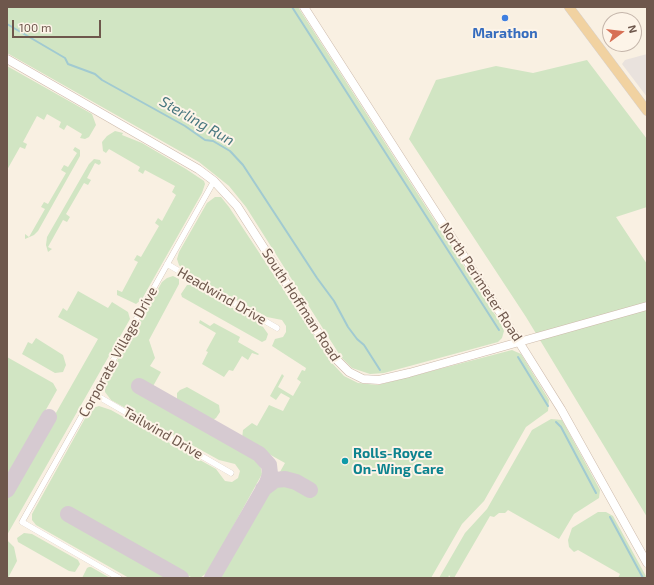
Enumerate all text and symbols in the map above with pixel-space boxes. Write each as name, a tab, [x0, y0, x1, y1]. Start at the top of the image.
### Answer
scale bar	[14, 12, 103, 38]
north arrow	[602, 12, 642, 52]
marker: Marathon	[500, 13, 510, 23]
text: 100 m	[19, 20, 51, 34]
text: N	[626, 23, 640, 35]
place label: Marathon	[472, 25, 538, 41]
water label: Sterling Run	[156, 92, 238, 150]
street label: North Perimeter Road	[436, 219, 526, 345]
street label: South Hoffman Road	[258, 245, 344, 365]
street label: Headwind Drive	[174, 264, 270, 328]
street label: Corporate Village Drive	[75, 284, 161, 420]
street label: Tailwind Drive	[120, 403, 206, 463]
place label: Rolls-Royce On-Wing Care	[353, 445, 444, 478]
marker: Rolls-Royce On-Wing Care	[340, 456, 350, 466]

